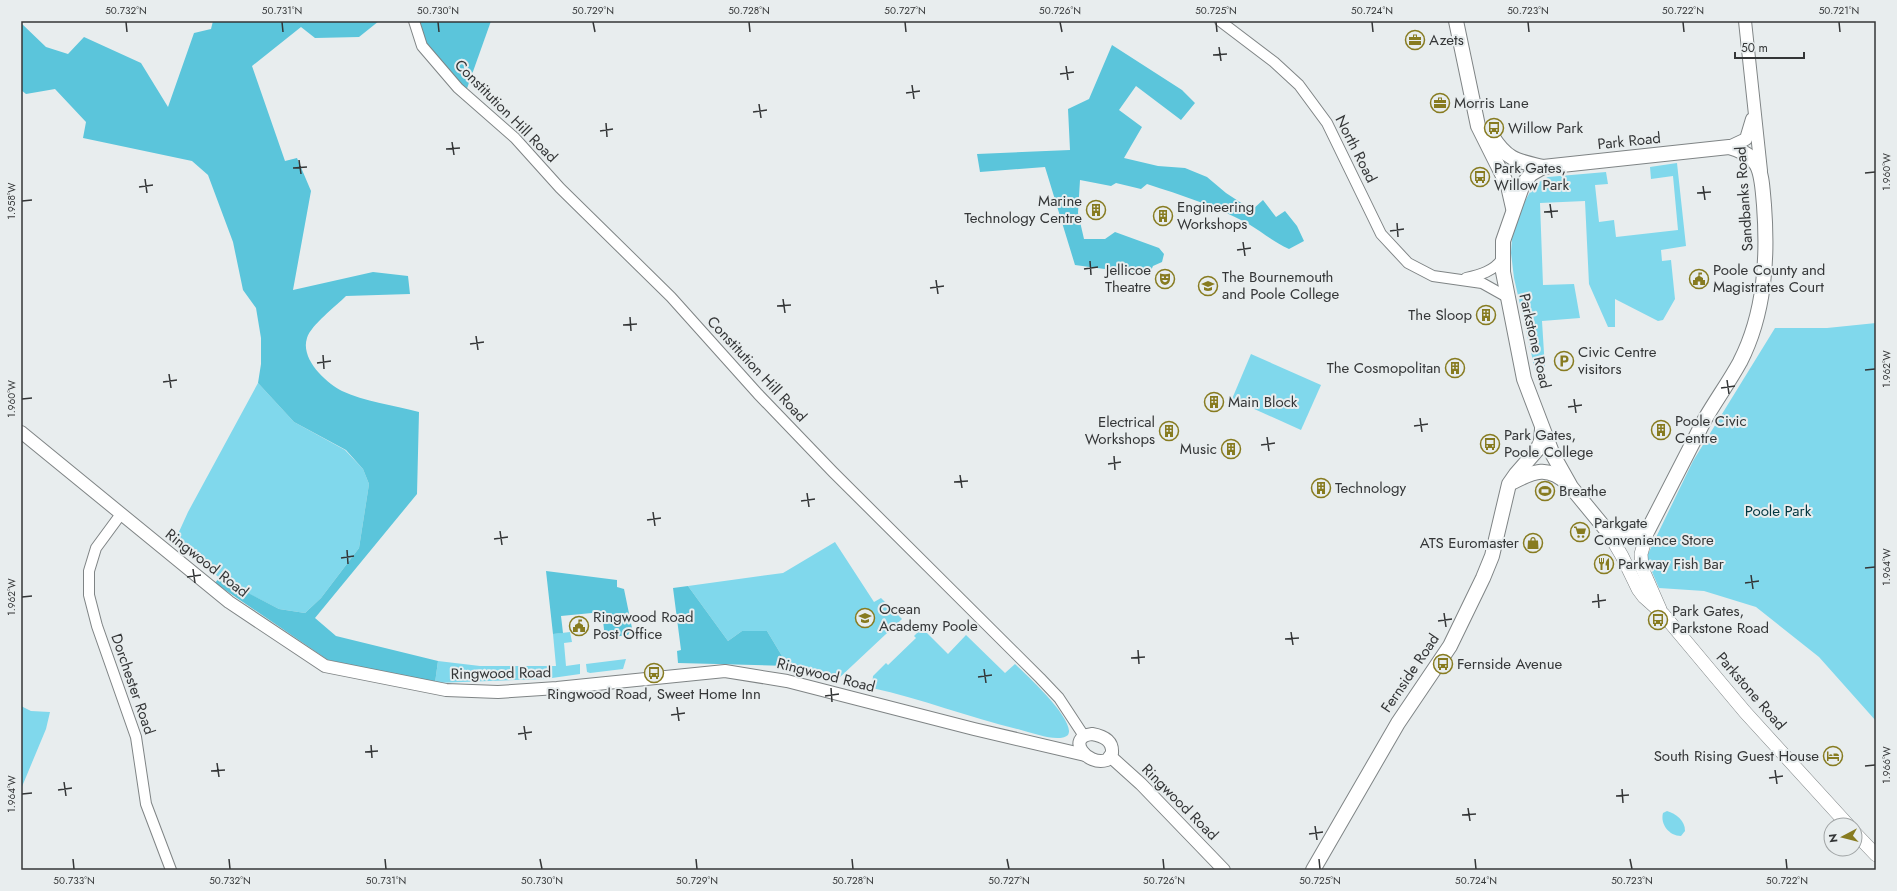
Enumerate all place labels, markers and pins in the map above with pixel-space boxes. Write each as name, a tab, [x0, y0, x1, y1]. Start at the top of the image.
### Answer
office icon: Azets	[1404, 29, 1426, 51]
place label: Azets	[1429, 29, 1464, 51]
office icon: Morris Lane	[1429, 92, 1451, 114]
place label: Morris Lane	[1454, 92, 1529, 114]
bus stop icon: Willow Park	[1483, 117, 1505, 139]
place label: Willow Park	[1508, 117, 1583, 139]
place label: Park Gates, Willow Park	[1494, 157, 1569, 196]
bus stop icon: Park Gates, Willow Park	[1469, 166, 1491, 188]
place label: Marine Technology Centre	[964, 190, 1082, 229]
place label: Engineering Workshops	[1177, 196, 1254, 235]
building icon: Marine Technology Centre	[1085, 199, 1107, 221]
building icon: Engineering Workshops	[1152, 205, 1174, 227]
place label: Jellicoe Theatre	[1104, 259, 1151, 298]
place label: Poole County and Magistrates Court	[1713, 259, 1825, 298]
place label: The Bournemouth and Poole College	[1222, 266, 1340, 305]
theatre icon: Jellicoe Theatre	[1154, 268, 1176, 290]
public building icon: Poole County and Magistrates Court	[1688, 268, 1710, 290]
school or university icon: The Bournemouth and Poole College	[1197, 275, 1219, 297]
place label: The Sloop	[1408, 304, 1472, 326]
building icon: The Sloop	[1475, 304, 1497, 326]
place label: Civic Centre visitors	[1578, 341, 1657, 380]
parking icon: Civic Centre visitors	[1553, 350, 1575, 372]
place label: The Cosmopolitan	[1327, 357, 1441, 379]
building icon: The Cosmopolitan	[1444, 357, 1466, 379]
building icon: Main Block	[1203, 391, 1225, 413]
place label: Main Block	[1228, 391, 1298, 413]
place label: Poole Civic Centre	[1675, 410, 1747, 449]
place label: Electrical Workshops	[1085, 411, 1155, 450]
building icon: Poole Civic Centre	[1650, 419, 1672, 441]
building icon: Electrical Workshops	[1158, 420, 1180, 442]
place label: Park Gates, Poole College	[1504, 424, 1593, 463]
bus stop icon: Park Gates, Poole College	[1479, 433, 1501, 455]
place label: Music	[1180, 438, 1217, 460]
building icon: Music	[1220, 438, 1242, 460]
building icon: Technology	[1310, 477, 1332, 499]
place label: Technology	[1335, 477, 1407, 499]
sports icon: Breathe	[1534, 480, 1556, 502]
place label: Breathe	[1559, 480, 1607, 502]
place label: Parkgate Convenience Store	[1594, 512, 1714, 551]
supermarket icon: Parkgate Convenience Store	[1569, 521, 1591, 543]
place label: ATS Euromaster	[1420, 532, 1520, 554]
shop icon: ATS Euromaster	[1522, 532, 1544, 554]
restaurant icon: Parkway Fish Bar	[1593, 553, 1615, 575]
place label: Parkway Fish Bar	[1618, 553, 1725, 575]
place label: Ocean Academy Poole	[879, 598, 978, 637]
place label: Park Gates, Parkstone Road	[1672, 600, 1769, 639]
place label: Ringwood Road Post Office	[593, 606, 694, 645]
school or university icon: Ocean Academy Poole	[854, 607, 876, 629]
bus stop icon: Park Gates, Parkstone Road	[1647, 609, 1669, 631]
public building icon: Ringwood Road Post Office	[568, 615, 590, 637]
bus stop icon: Fernside Avenue	[1432, 653, 1454, 675]
place label: Fernside Avenue	[1457, 653, 1563, 675]
bus stop icon: Ringwood Road, Sweet Home Inn	[643, 662, 665, 684]
place label: Ringwood Road, Sweet Home Inn	[547, 683, 761, 705]
place label: South Rising Guest House	[1654, 745, 1819, 767]
hotel icon: South Rising Guest House	[1822, 745, 1844, 767]

